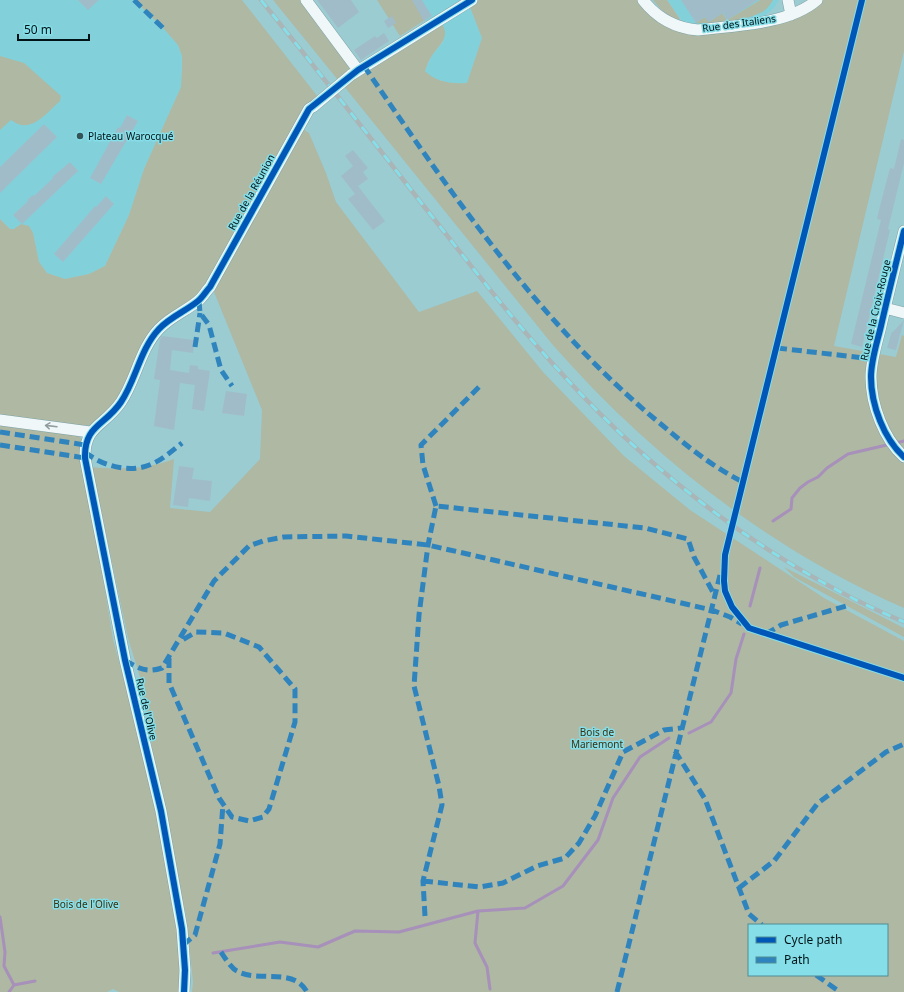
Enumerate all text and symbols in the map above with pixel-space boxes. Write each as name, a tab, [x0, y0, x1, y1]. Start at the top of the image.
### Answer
street label: Rue des Italiens	[701, 11, 777, 35]
scale bar	[18, 16, 89, 42]
text: 50 m	[24, 21, 52, 38]
place label: Plateau Warocqué	[88, 129, 174, 143]
marker: Plateau Warocqué	[75, 131, 85, 141]
street label: Rue de la Réunion	[224, 151, 278, 233]
street label: Rue de la Croix-Rouge	[857, 258, 894, 362]
one-way arrow	[45, 423, 58, 430]
street label: Rue de l'Olive	[133, 676, 161, 742]
park label: Bois de Mariemont	[571, 725, 623, 751]
park label: Bois de l'Olive	[53, 897, 119, 911]
legend	[748, 924, 888, 976]
text: Cycle path	[784, 931, 842, 948]
text: Path	[784, 951, 810, 968]

